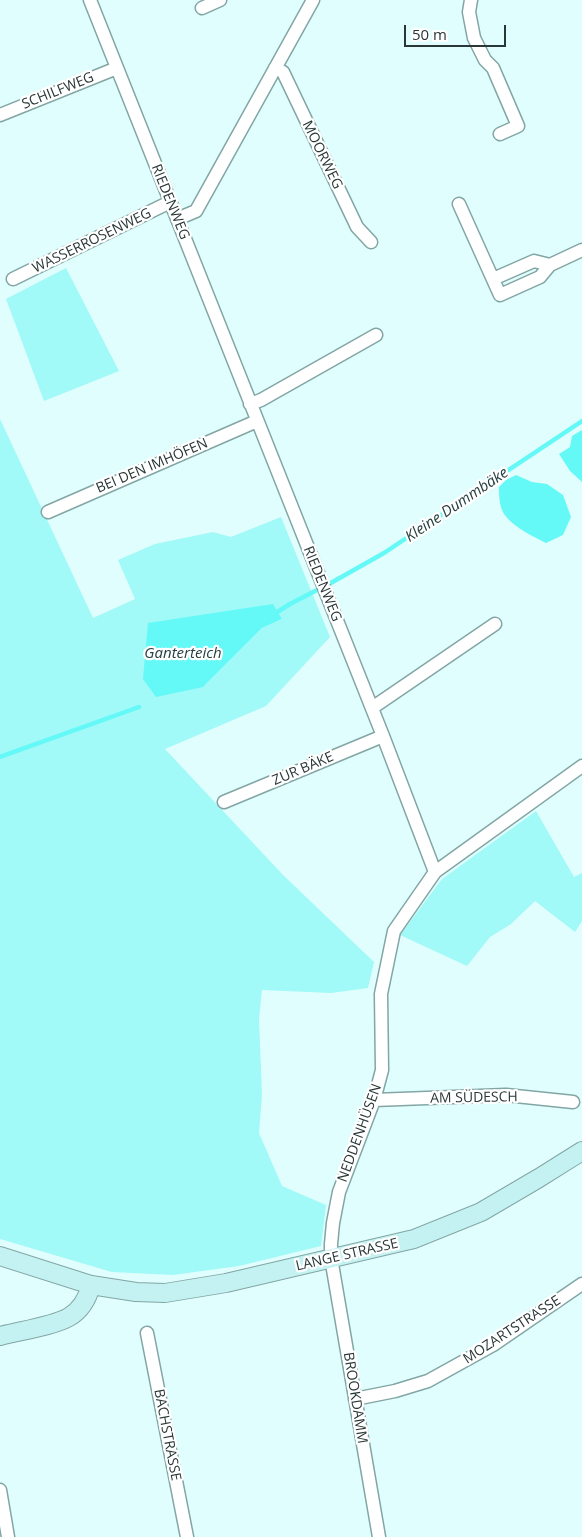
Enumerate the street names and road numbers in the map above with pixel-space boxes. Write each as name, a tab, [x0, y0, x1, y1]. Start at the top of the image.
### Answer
street label: SCHILFWEG	[20, 69, 96, 113]
street label: MOORWEG	[298, 118, 346, 192]
street label: RIEDENWEG	[147, 162, 193, 242]
street label: WASSERROSENWEG	[30, 205, 154, 277]
street label: BEI DEN IMHÖFEN	[94, 435, 210, 497]
street label: RIEDENWEG	[299, 544, 345, 624]
street label: ZUR BÄKE	[270, 749, 336, 789]
street label: NEDDENHÜSEN	[334, 1082, 386, 1184]
street label: AM SÜDESCH	[430, 1089, 518, 1107]
street label: LANGE STRASSE	[294, 1235, 400, 1275]
street label: MOZARTSTRASSE	[460, 1292, 564, 1368]
street label: BROOKDAMM	[339, 1351, 371, 1445]
street label: BACHSTRASSE	[150, 1388, 184, 1482]

